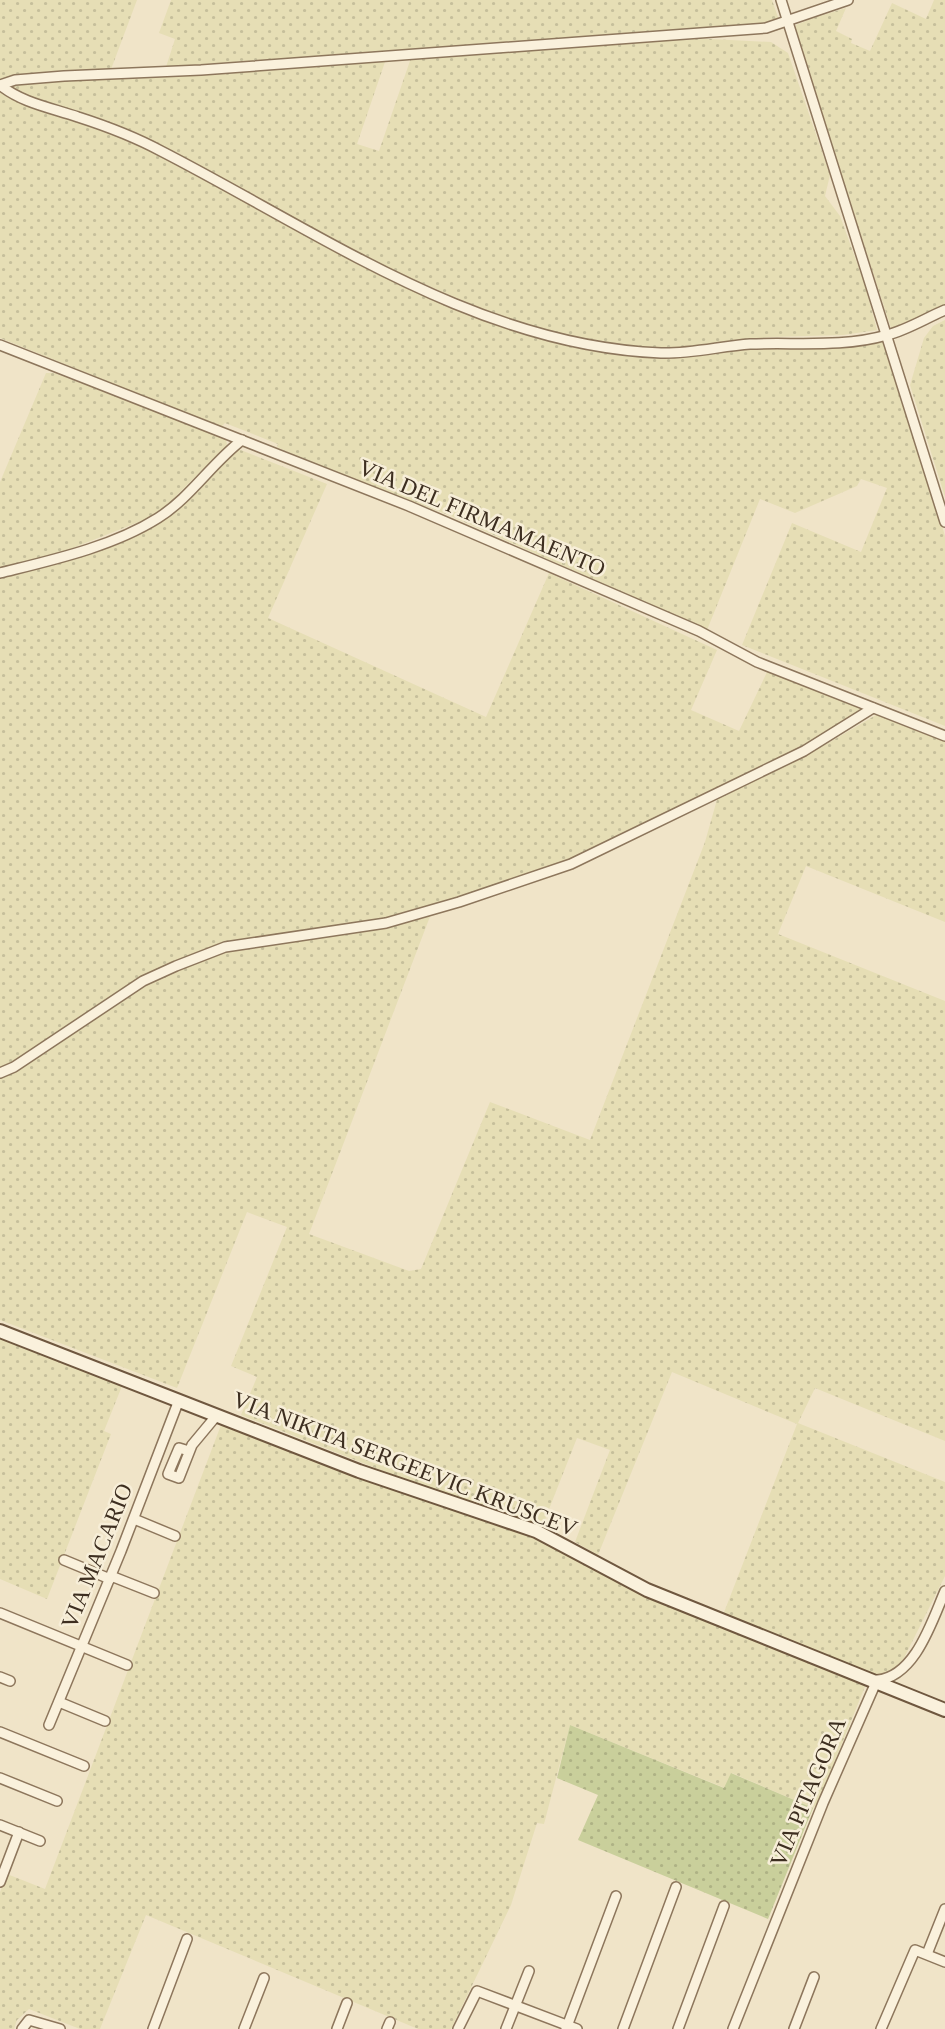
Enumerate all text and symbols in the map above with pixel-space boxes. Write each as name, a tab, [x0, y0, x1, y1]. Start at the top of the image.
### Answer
street label: VIA DEL FIRMAMAENTO	[355, 455, 609, 581]
street label: VIA NIKITA SERGEEVIC KRUSCEV	[229, 1387, 581, 1542]
street label: VIA MACARIO	[57, 1480, 137, 1632]
street label: VIA PITAGORA	[765, 1713, 851, 1870]

